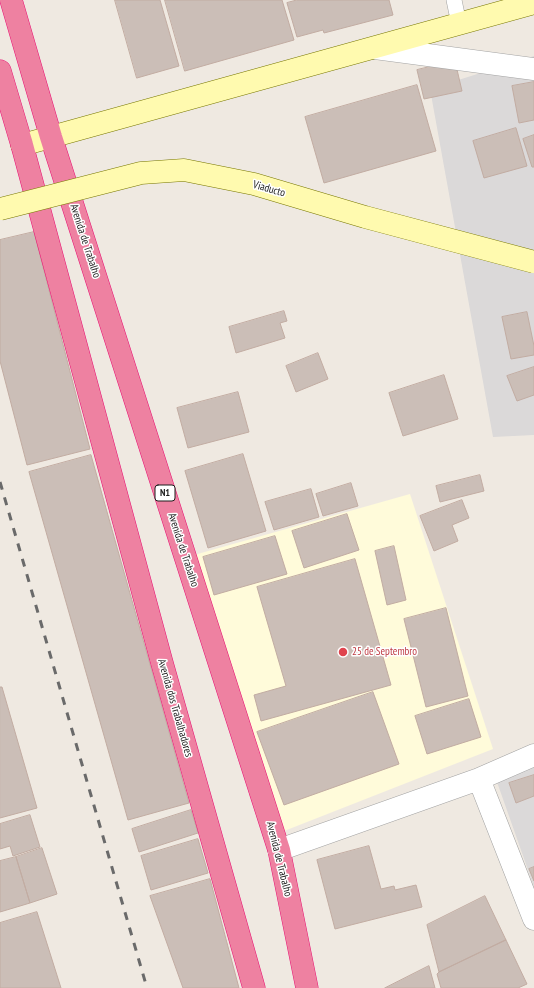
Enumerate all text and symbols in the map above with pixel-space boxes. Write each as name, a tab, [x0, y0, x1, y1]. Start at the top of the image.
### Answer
street label: Viaducto	[251, 178, 287, 200]
street label: Avenida de Trabalho	[67, 202, 103, 280]
road number: N1	[155, 485, 175, 501]
street label: Avenida de Trabalho	[165, 511, 201, 589]
place label: 25 de Septembro	[352, 645, 417, 659]
marker: 25 de Septembro	[337, 646, 349, 658]
street label: Avenida dos Trabalhadores	[155, 658, 195, 758]
street label: Avenida de Trabalho	[263, 820, 295, 898]

